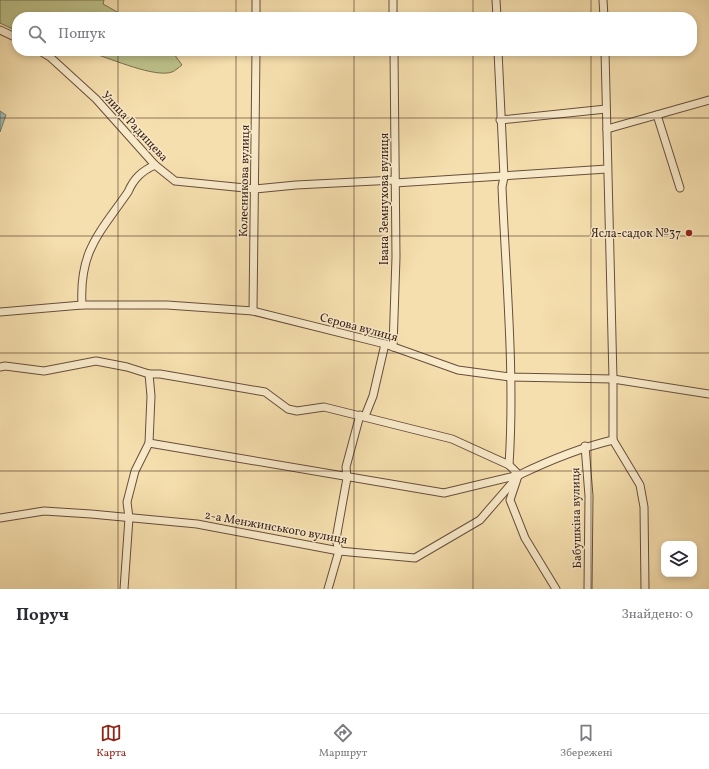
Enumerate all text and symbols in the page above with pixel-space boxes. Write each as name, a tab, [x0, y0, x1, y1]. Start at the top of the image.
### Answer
search box	[12, 12, 697, 56]
icon: search	[26, 23, 48, 45]
text: Пошук	[58, 24, 106, 45]
street label: Улица Радищева	[97, 88, 171, 165]
street label: Колесникова вулиця	[236, 125, 254, 237]
street label: Івана Земнухова вулиця	[377, 133, 393, 265]
place label: Ясла-садок №37	[591, 226, 681, 242]
marker: Ясла-садок №37	[684, 228, 694, 238]
street label: Сєрова вулиця	[318, 310, 400, 346]
street label: Бабушкіна вулиця	[568, 467, 586, 569]
street label: 2-а Менжинського вулиця	[203, 508, 349, 548]
map controls	[661, 541, 697, 577]
button: layers	[661, 541, 697, 577]
text: Поруч	[16, 604, 69, 627]
text: Знайдено: 0	[621, 606, 693, 624]
tab: Карта	[96, 722, 126, 761]
tab: Маршрут	[319, 722, 367, 761]
tab: Збережені	[560, 722, 613, 761]

